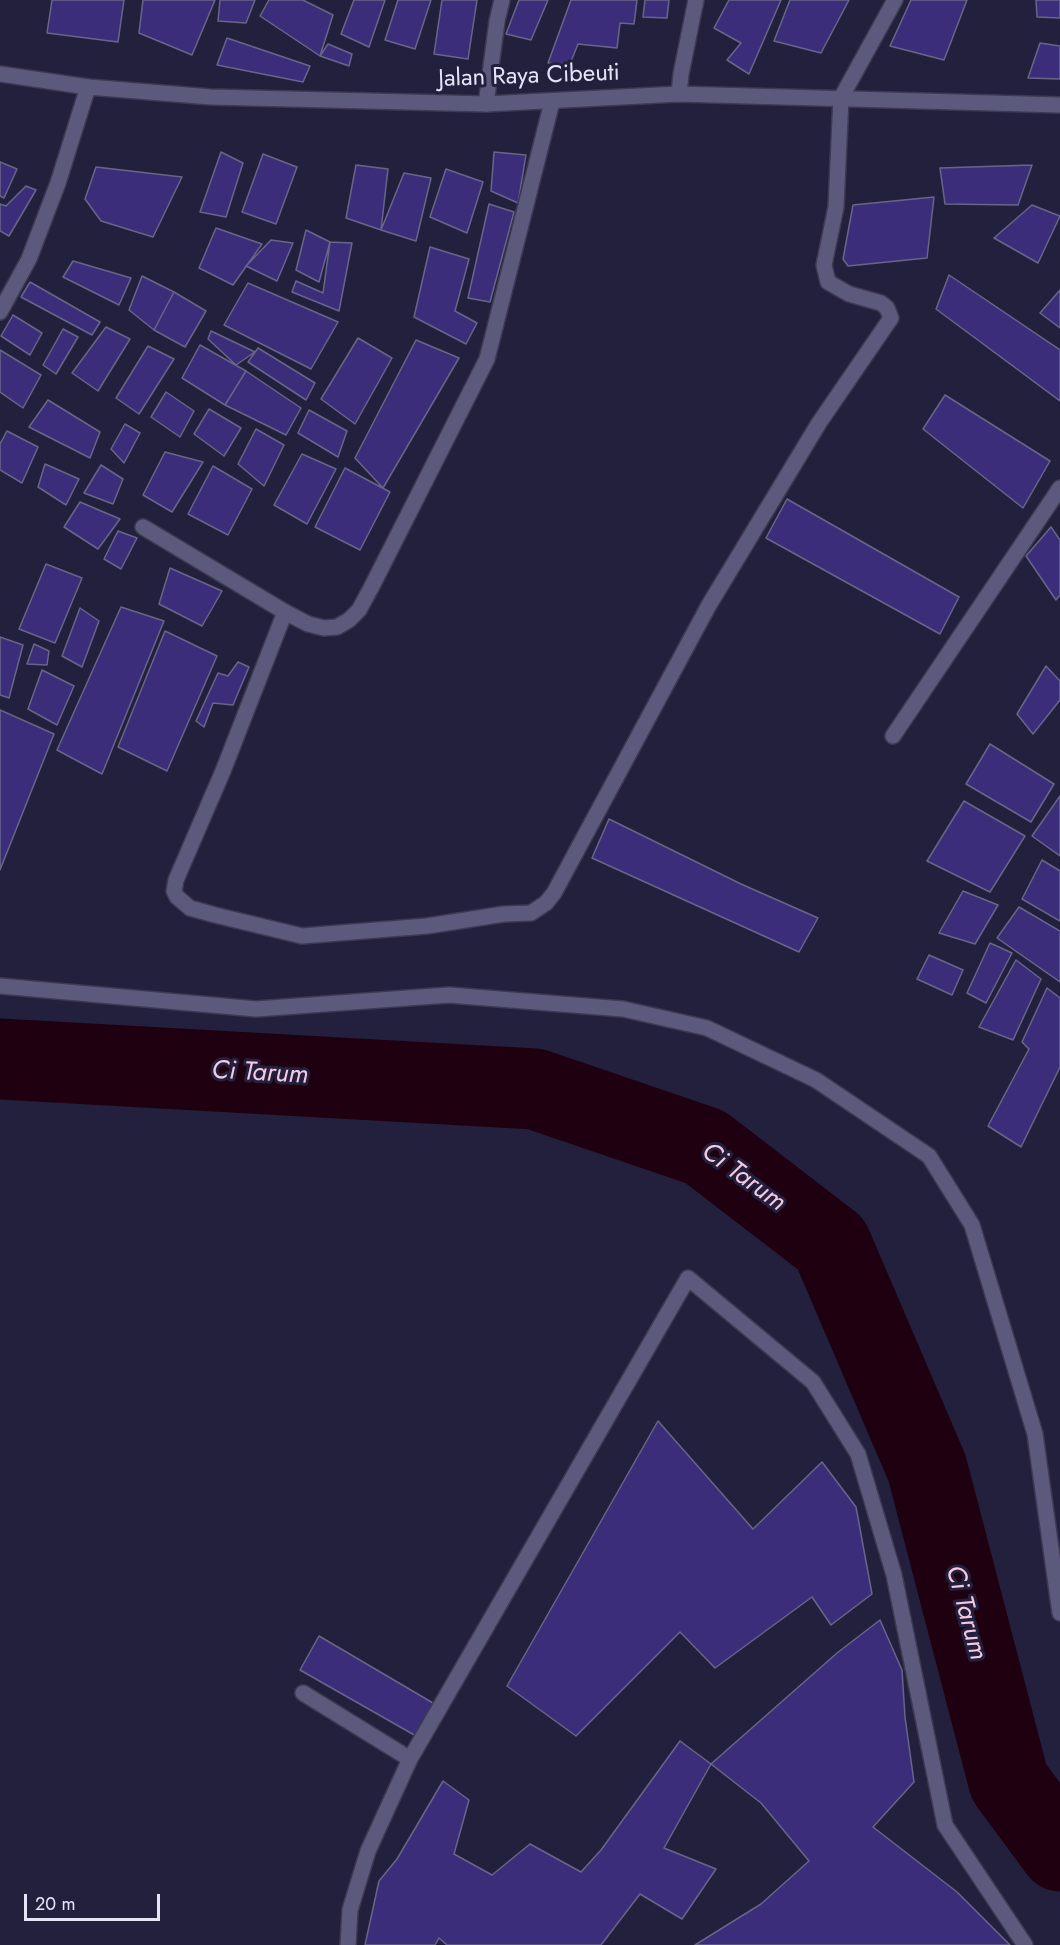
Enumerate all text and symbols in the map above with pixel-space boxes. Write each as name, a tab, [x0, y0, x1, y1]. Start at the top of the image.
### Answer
street label: Jalan Raya Cibeuti	[438, 59, 620, 95]
water label: Ci Tarum	[211, 1056, 309, 1092]
water label: Ci Tarum	[695, 1137, 791, 1219]
water label: Ci Tarum	[937, 1562, 993, 1664]
scale bar	[27, 1882, 164, 1920]
text: 20 m	[35, 1891, 75, 1917]

